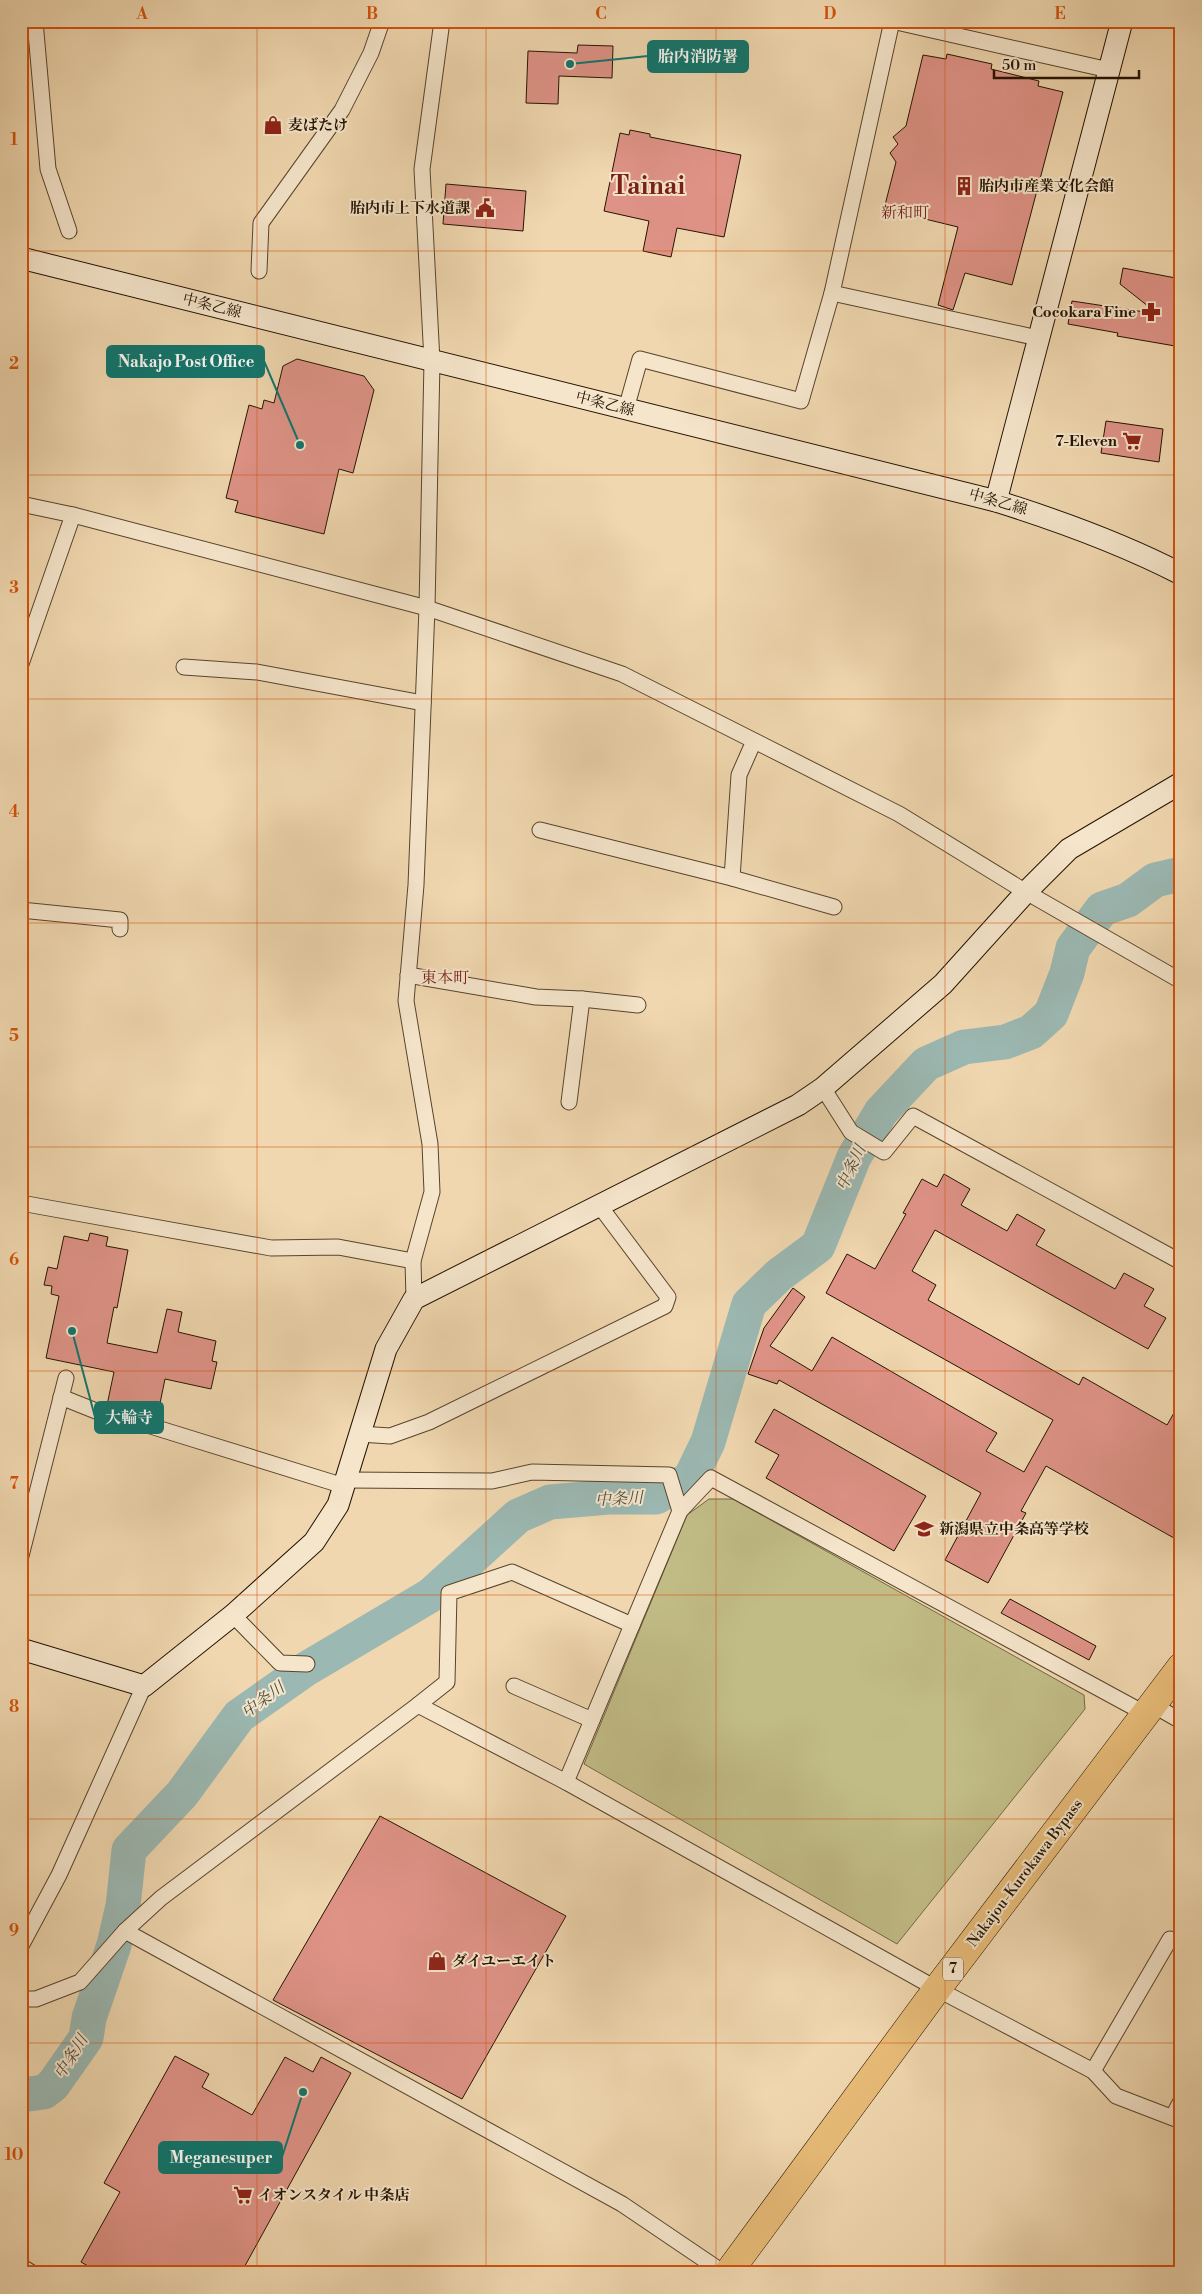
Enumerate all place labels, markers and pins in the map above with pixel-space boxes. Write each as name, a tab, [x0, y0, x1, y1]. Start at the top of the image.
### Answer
callout: 胎内消防署	[648, 41, 748, 72]
shop icon: 麦ばたけ	[262, 114, 284, 136]
place label: 麦ばたけ	[288, 116, 348, 135]
building icon: 胎内市産業文化会館	[953, 175, 975, 197]
place label: 胎内市産業文化会館	[979, 177, 1114, 196]
public building icon: 胎内市上下水道課	[474, 197, 496, 219]
place label: 胎内市上下水道課	[350, 199, 470, 218]
pharmacy icon: Cocokara Fine	[1140, 301, 1162, 323]
place label: Cocokara Fine	[1032, 303, 1136, 322]
callout: Nakajo Post Office	[107, 346, 264, 377]
supermarket icon: 7-Eleven	[1121, 430, 1143, 452]
place label: 7-Eleven	[1055, 432, 1118, 451]
callout: 大輪寺	[95, 1402, 163, 1433]
school or university icon: 新潟県立中条高等学校	[913, 1518, 935, 1540]
place label: 新潟県立中条高等学校	[939, 1520, 1089, 1539]
shop icon: ダイユーエイト	[426, 1950, 448, 1972]
place label: ダイユーエイト	[452, 1952, 556, 1971]
callout: Meganesuper	[159, 2142, 282, 2173]
supermarket icon: イオンスタイル 中条店	[232, 2184, 254, 2206]
place label: イオンスタイル 中条店	[258, 2186, 409, 2205]

